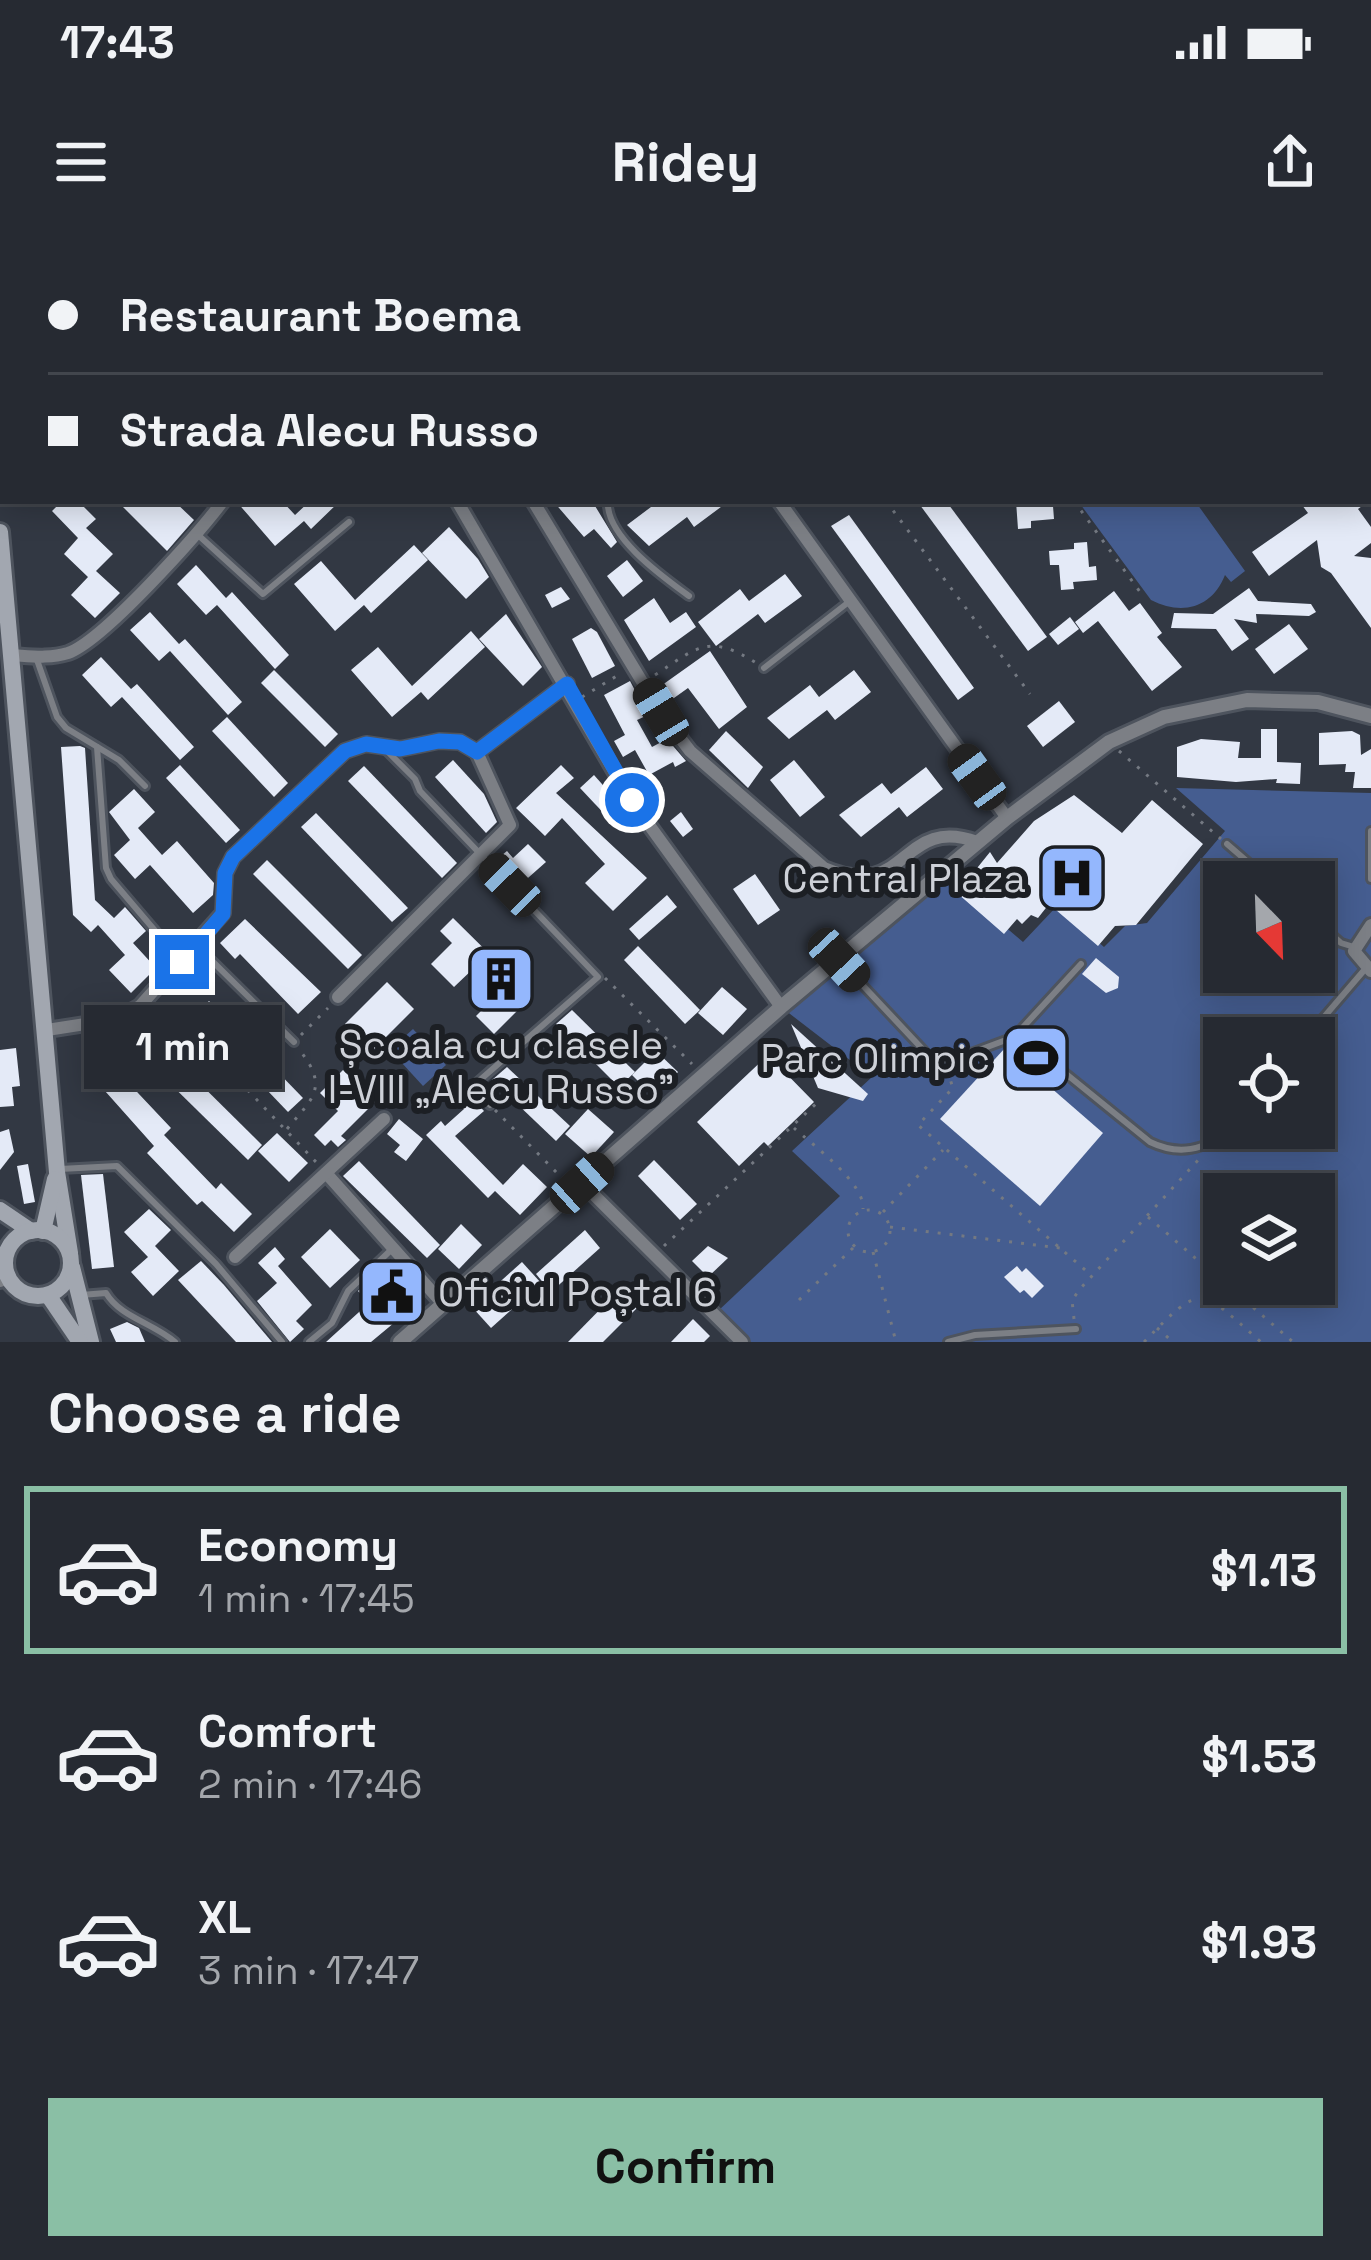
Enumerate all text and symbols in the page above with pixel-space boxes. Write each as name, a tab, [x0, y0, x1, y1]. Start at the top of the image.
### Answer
text: 17:43	[60, 14, 175, 71]
text: Ridey	[612, 128, 759, 197]
icon: menu	[48, 129, 114, 195]
icon: share	[1257, 129, 1323, 195]
text: Restaurant Boema	[120, 287, 521, 344]
text: Strada Alecu Russo	[120, 402, 539, 459]
car	[627, 672, 695, 752]
car	[941, 737, 1013, 817]
route start	[605, 773, 659, 827]
hospital icon: Central Plaza	[1037, 843, 1107, 913]
car	[472, 847, 548, 923]
place label: Central Plaza	[782, 854, 1026, 903]
north arrow	[1203, 861, 1335, 993]
map controls	[1203, 861, 1335, 1305]
car	[801, 921, 877, 999]
route end	[155, 935, 209, 989]
building icon: Școala cu clasele I-VIII „Alecu Russo”	[466, 944, 536, 1014]
callout: 1 min	[83, 1004, 281, 1088]
button: locate	[1203, 1017, 1335, 1149]
place label: Școala cu clasele I-VIII „Alecu Russo”	[328, 1020, 674, 1114]
text: 1 min	[135, 1022, 231, 1071]
sports icon: Parc Olimpic	[1001, 1023, 1071, 1093]
place label: Parc Olimpic	[761, 1034, 990, 1083]
car	[543, 1146, 621, 1220]
button: layers	[1203, 1173, 1335, 1305]
public building icon: Oficiul Poștal 6	[357, 1257, 427, 1327]
place label: Oficiul Poștal 6	[438, 1268, 717, 1317]
text: Choose a ride	[48, 1379, 402, 1448]
icon: car	[54, 1516, 162, 1624]
text: Economy	[198, 1517, 398, 1574]
text: $1.13	[1211, 1542, 1317, 1599]
text: 1 min · 17:45	[198, 1574, 415, 1623]
icon: car	[54, 1702, 162, 1810]
text: Comfort	[198, 1703, 377, 1760]
text: $1.53	[1202, 1728, 1317, 1785]
text: 2 min · 17:46	[198, 1760, 422, 1809]
icon: car	[54, 1888, 162, 1996]
text: XL	[198, 1889, 251, 1946]
text: $1.93	[1201, 1914, 1317, 1971]
text: 3 min · 17:47	[198, 1946, 419, 1995]
button: Confirm	[48, 2098, 1323, 2236]

